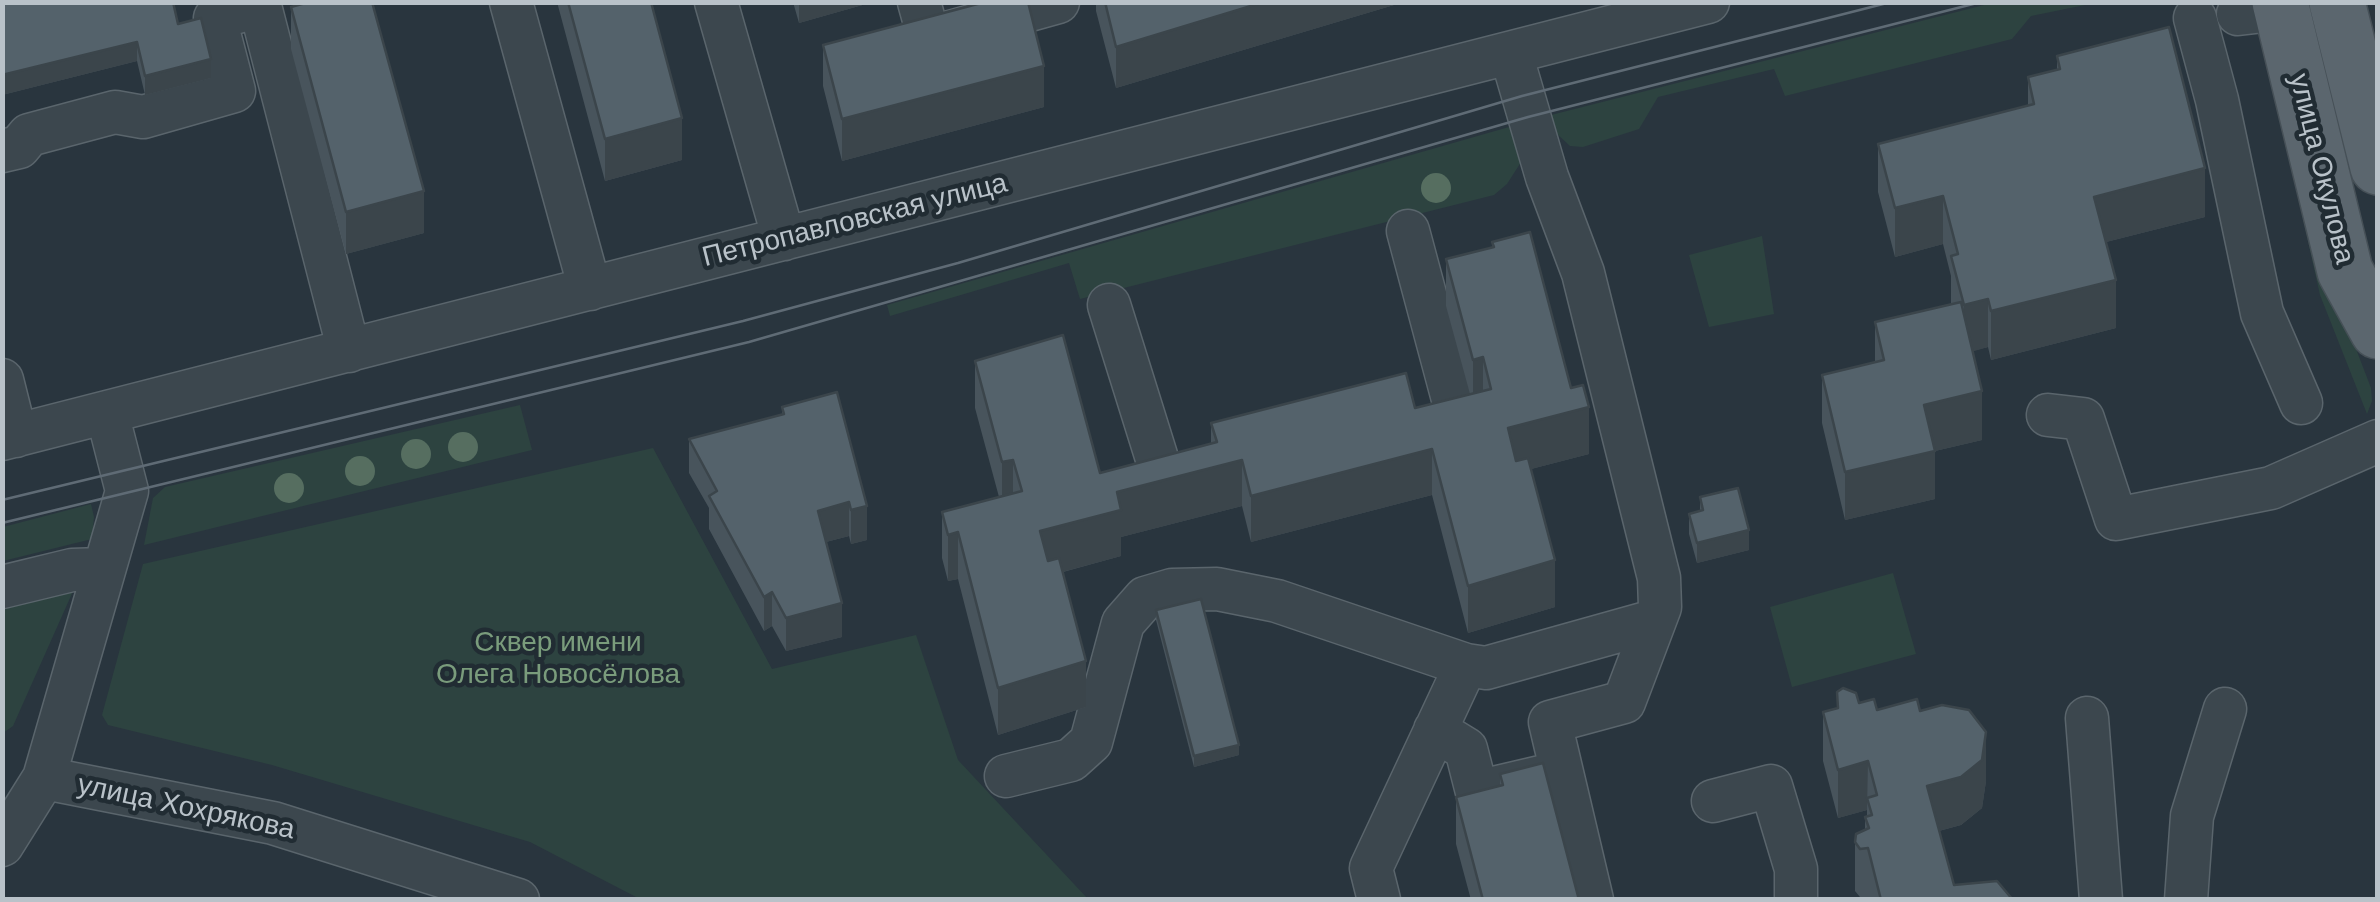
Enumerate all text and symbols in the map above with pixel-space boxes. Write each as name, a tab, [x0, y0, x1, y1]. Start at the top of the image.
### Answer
street label: улица Окулова	[2281, 70, 2361, 268]
street label: Петропавловская улица	[699, 167, 1011, 275]
park label: Сквер имени Олега Новосёлова	[436, 626, 680, 692]
street label: улица Хохрякова	[74, 769, 298, 847]

